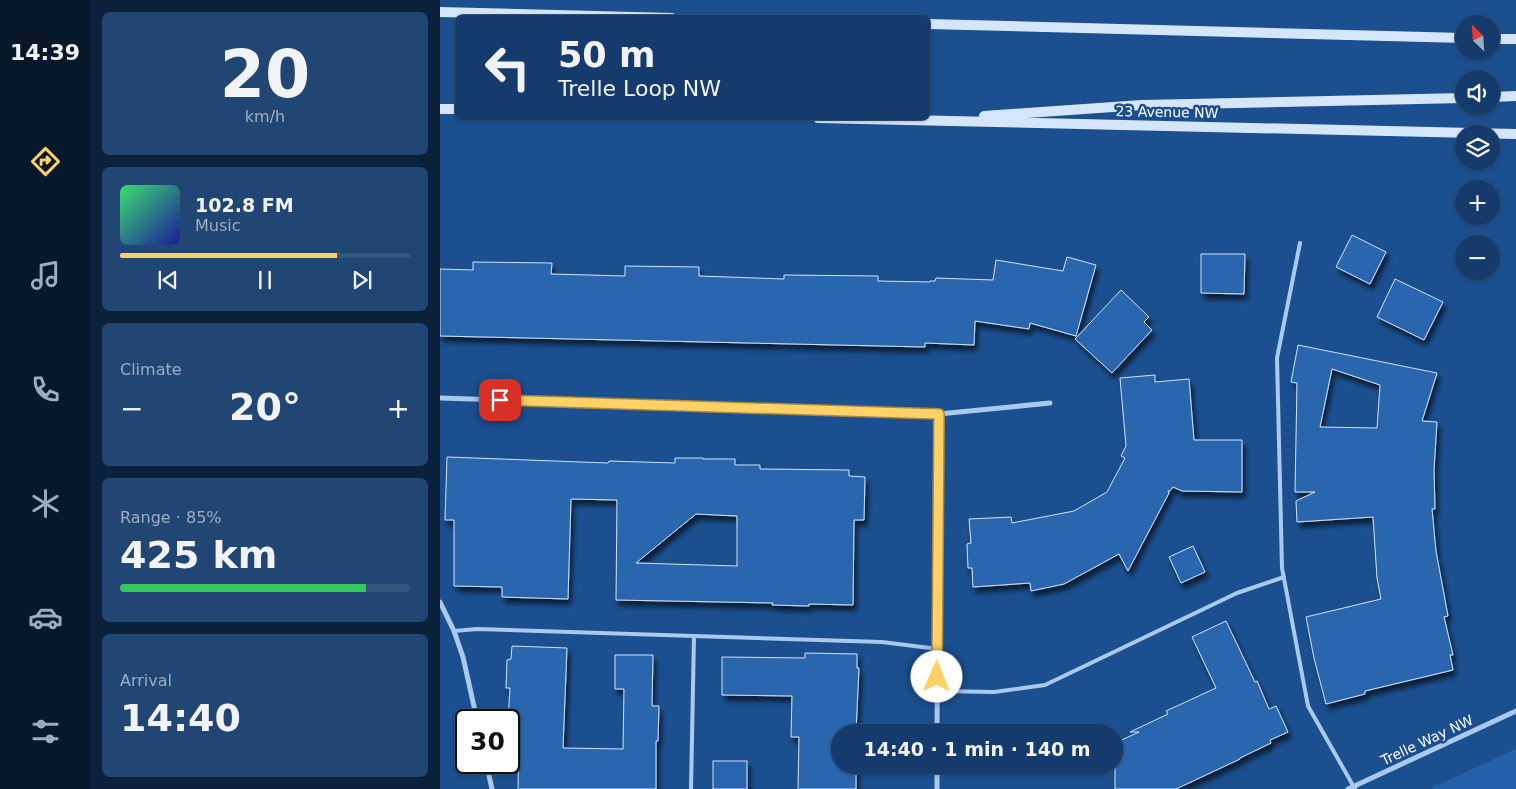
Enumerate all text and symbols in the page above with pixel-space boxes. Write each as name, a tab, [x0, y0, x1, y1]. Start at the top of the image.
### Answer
north arrow	[1455, 15, 1500, 60]
map controls	[1455, 15, 1500, 280]
icon: left	[475, 35, 540, 100]
text: 50 m	[558, 35, 655, 75]
text: 20	[220, 37, 310, 112]
text: 14:39	[10, 40, 80, 65]
button: sound	[1455, 70, 1500, 115]
text: Trelle Loop NW	[558, 76, 721, 101]
street label: 23 Avenue NW	[1115, 103, 1219, 121]
text: km/h	[245, 107, 285, 126]
button: layers	[1455, 125, 1500, 170]
icon: directions	[28, 144, 63, 179]
button: +	[1455, 180, 1500, 225]
text: 102.8 FM	[195, 194, 294, 216]
text: Music	[195, 216, 241, 235]
button: −	[1455, 235, 1500, 280]
icon: music	[28, 258, 63, 293]
icon: previous	[154, 266, 182, 294]
icon: pause	[251, 266, 279, 294]
icon: next	[348, 266, 376, 294]
text: Climate	[120, 360, 182, 379]
icon: phone	[28, 372, 63, 407]
pin	[479, 379, 521, 421]
text: 20°	[229, 385, 301, 429]
icon: arrive	[486, 386, 514, 414]
text: −	[120, 392, 143, 425]
text: +	[387, 392, 410, 425]
icon: climate	[28, 486, 63, 521]
text: Range · 85%	[120, 508, 222, 527]
text: 425 km	[120, 533, 277, 577]
icon: car	[28, 600, 63, 635]
position arrow	[910, 650, 962, 702]
text: Arrival	[120, 671, 172, 690]
text: 14:40	[120, 696, 241, 740]
speed limit sign: 30	[455, 709, 520, 774]
street label: Trelle Way NW	[1377, 712, 1476, 769]
icon: filters	[28, 714, 63, 749]
text: 14:40 · 1 min · 140 m	[863, 738, 1091, 760]

